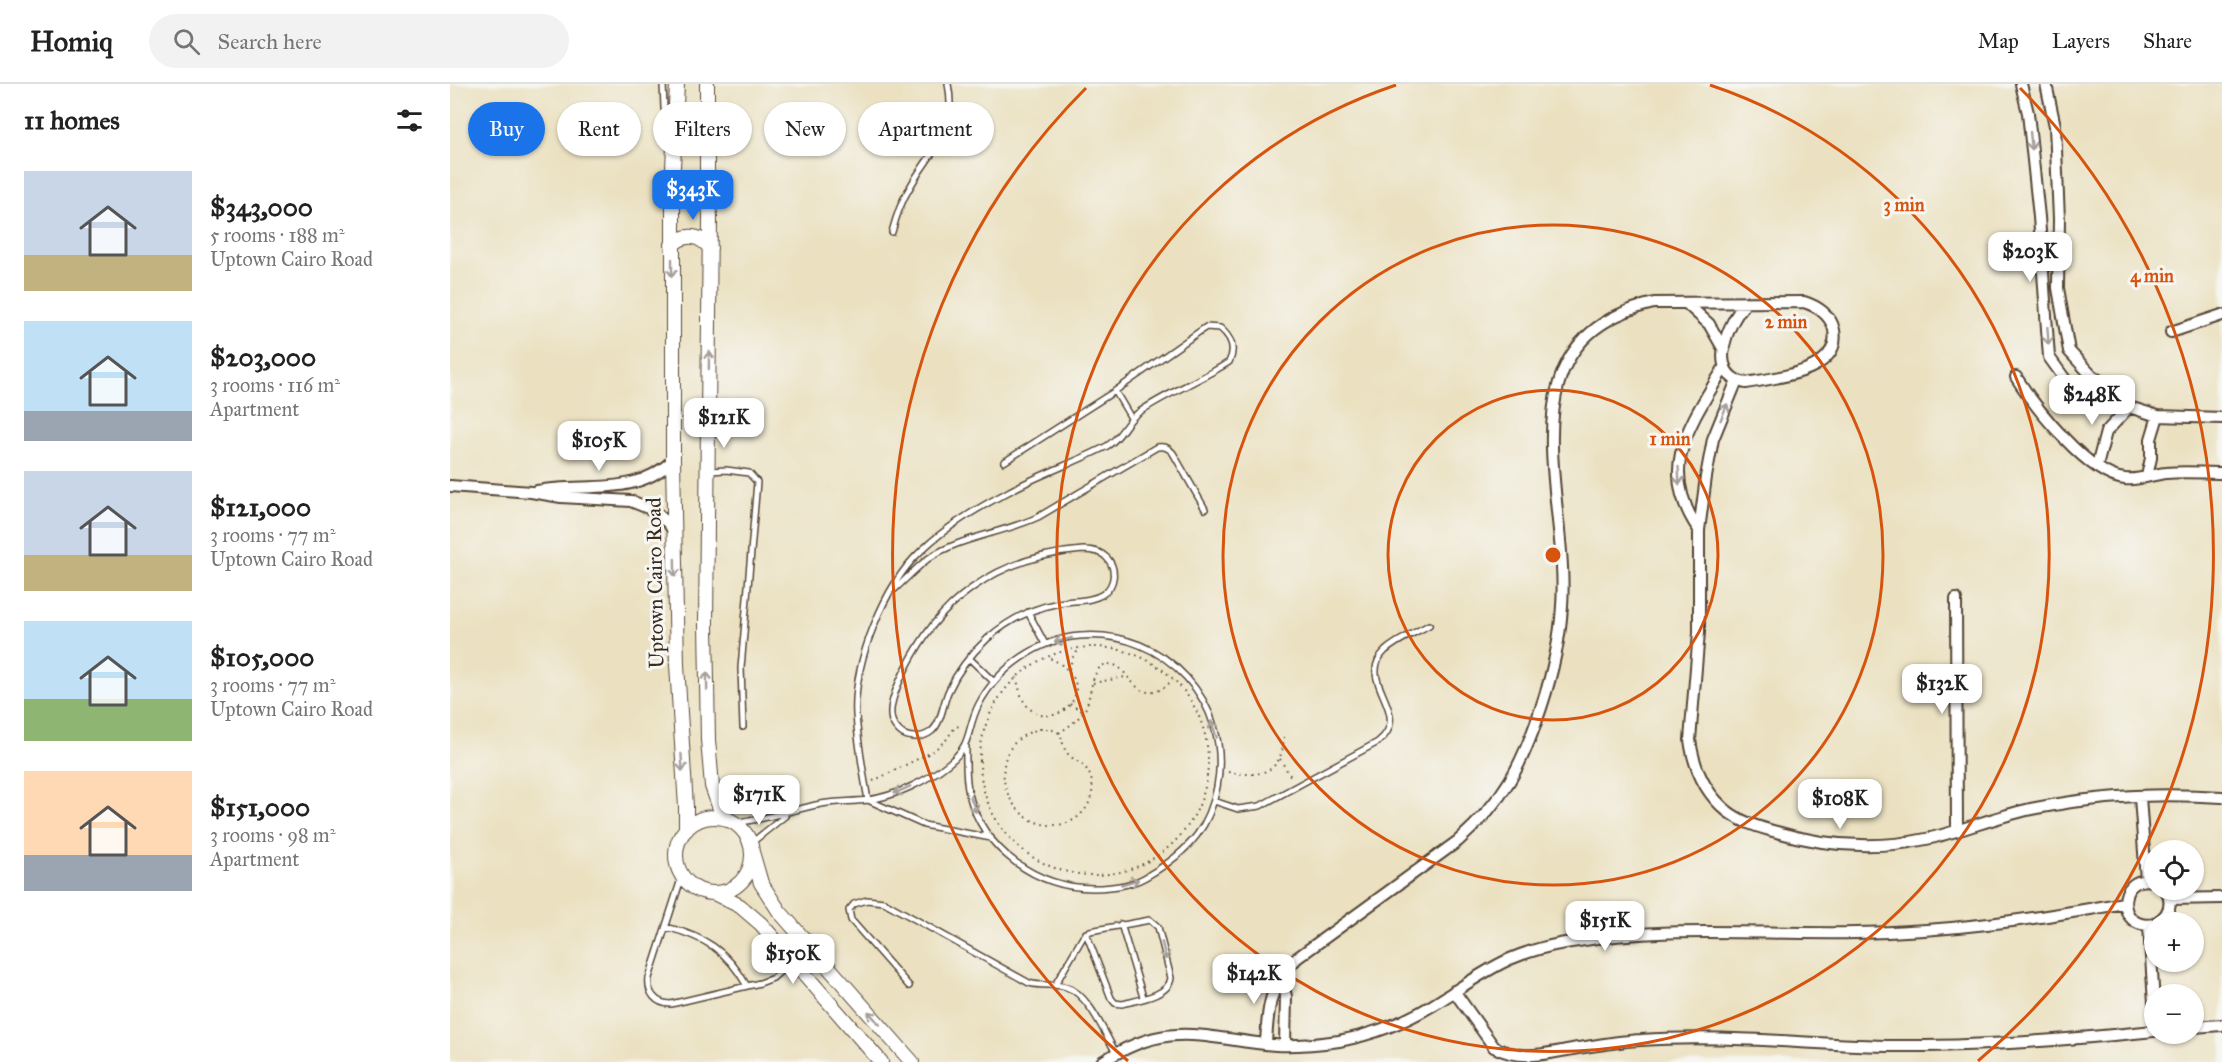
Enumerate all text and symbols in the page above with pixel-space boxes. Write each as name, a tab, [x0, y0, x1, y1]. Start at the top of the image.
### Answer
search box	[149, 14, 569, 68]
text: Homiq	[30, 24, 113, 59]
icon: search	[170, 25, 203, 58]
text: Search here	[218, 28, 322, 55]
text: Map	[1978, 28, 2019, 54]
text: Layers	[2052, 28, 2110, 54]
text: Share	[2143, 28, 2192, 54]
chip: Buy	[468, 102, 545, 156]
chip: Rent	[557, 102, 641, 156]
chip: Filters	[653, 102, 752, 156]
chip: New	[764, 102, 846, 156]
chip: Apartment	[858, 102, 994, 156]
text: 11 homes	[24, 104, 120, 136]
icon: filters	[393, 104, 426, 137]
one-way arrow	[2026, 131, 2037, 151]
pin: $343K	[651, 170, 735, 221]
text: $343K	[666, 177, 720, 201]
text: $343,000	[210, 191, 313, 223]
text: 3 min	[1884, 194, 1925, 217]
icon: home	[72, 195, 144, 267]
text: 5 rooms · 188 m²	[210, 223, 345, 247]
pin: $203K	[1988, 232, 2072, 283]
text: $203K	[2002, 239, 2058, 263]
text: Uptown Cairo Road	[210, 247, 373, 271]
one-way arrow	[666, 258, 678, 278]
text: 4 min	[2130, 265, 2174, 288]
text: 2 min	[1765, 311, 1808, 333]
one-way arrow	[2042, 325, 2053, 345]
text: $203,000	[210, 341, 316, 373]
icon: home	[72, 345, 144, 417]
one-way arrow	[703, 350, 715, 370]
text: 3 rooms · 116 m²	[210, 373, 340, 397]
pin: $248K	[2050, 375, 2134, 426]
text: $248K	[2063, 382, 2121, 406]
text: Apartment	[210, 397, 299, 421]
pin: $121K	[682, 398, 766, 449]
one-way arrow	[1719, 403, 1730, 422]
text: $121K	[698, 405, 750, 429]
pin: $105K	[557, 421, 641, 472]
text: $105K	[572, 428, 626, 452]
text: 1 min	[1650, 428, 1691, 450]
one-way arrow	[1674, 466, 1685, 486]
text: $121,000	[210, 491, 311, 523]
icon: home	[72, 495, 144, 567]
street label: Uptown Cairo Road	[641, 497, 669, 669]
text: 3 rooms · 77 m²	[210, 523, 335, 547]
centre of rings	[1543, 545, 1563, 565]
text: Uptown Cairo Road	[210, 547, 373, 571]
one-way arrow	[669, 558, 681, 578]
one-way arrow	[1054, 634, 1073, 646]
text: $105,000	[210, 641, 314, 673]
icon: home	[72, 645, 144, 717]
pin: $132K	[1900, 664, 1984, 715]
one-way arrow	[701, 671, 713, 691]
text: $132K	[1916, 671, 1968, 695]
text: 3 rooms · 77 m²	[210, 673, 335, 697]
text: Uptown Cairo Road	[210, 697, 373, 721]
one-way arrow	[1208, 720, 1219, 739]
one-way arrow	[677, 753, 688, 773]
pin: $171K	[717, 775, 801, 826]
pin: $108K	[1798, 779, 1882, 830]
text: $171K	[733, 782, 785, 806]
one-way arrow	[894, 784, 912, 796]
text: $108K	[1812, 786, 1868, 810]
text: $151,000	[210, 791, 310, 823]
one-way arrow	[968, 794, 979, 813]
icon: home	[72, 795, 144, 867]
text: 3 rooms · 98 m²	[210, 823, 335, 847]
map controls	[2144, 840, 2204, 1044]
button: locate	[2144, 840, 2204, 900]
text: Apartment	[210, 847, 299, 871]
one-way arrow	[1120, 876, 1139, 887]
pin: $151K	[1563, 901, 1647, 952]
text: $151K	[1579, 908, 1631, 932]
button: +	[2144, 912, 2204, 972]
pin: $150K	[751, 934, 835, 985]
text: $150K	[766, 941, 820, 965]
one-way arrow	[1158, 941, 1170, 960]
pin: $142K	[1212, 954, 1296, 1005]
text: $142K	[1226, 961, 1282, 985]
button: −	[2144, 984, 2204, 1044]
one-way arrow	[867, 1011, 881, 1026]

